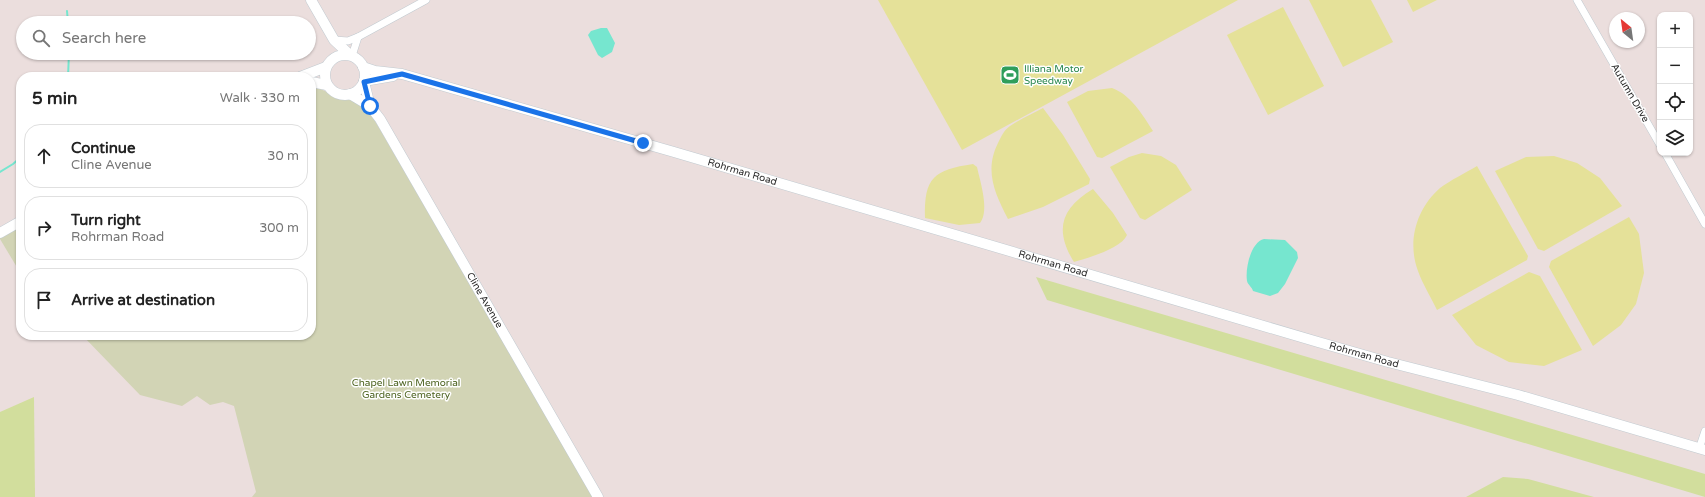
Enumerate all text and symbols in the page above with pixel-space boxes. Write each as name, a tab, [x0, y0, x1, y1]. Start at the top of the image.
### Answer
north arrow	[1609, 12, 1645, 48]
map controls	[1657, 12, 1693, 156]
button: +	[1657, 12, 1693, 48]
search box	[16, 16, 316, 60]
icon: search	[30, 27, 52, 49]
text: Search here	[62, 29, 146, 47]
button: −	[1657, 48, 1693, 84]
street label: Autumn Drive	[1608, 61, 1652, 125]
place label: Illiana Motor Speedway	[1024, 63, 1084, 87]
sports icon: Illiana Motor Speedway	[999, 64, 1021, 86]
button: locate	[1657, 84, 1693, 120]
text: 5 min	[32, 88, 77, 109]
text: Walk · 330 m	[220, 90, 300, 106]
route start	[361, 97, 379, 115]
button: layers	[1657, 120, 1693, 156]
route end	[634, 134, 652, 152]
text: Continue	[71, 139, 135, 157]
icon: ahead	[33, 145, 55, 167]
text: 30 m	[267, 148, 299, 164]
street label: Rohrman Road	[706, 156, 778, 188]
text: Cline Avenue	[71, 157, 152, 173]
text: Turn right	[71, 211, 141, 229]
icon: right	[33, 217, 55, 239]
text: 300 m	[259, 220, 299, 236]
text: Rohrman Road	[71, 229, 164, 245]
street label: Rohrman Road	[1017, 248, 1089, 280]
street label: Cline Avenue	[464, 270, 505, 330]
icon: arrive	[33, 289, 55, 311]
text: Arrive at destination	[71, 291, 215, 309]
street label: Rohrman Road	[1328, 339, 1400, 370]
park label: Chapel Lawn Memorial Gardens Cemetery	[352, 377, 460, 401]

